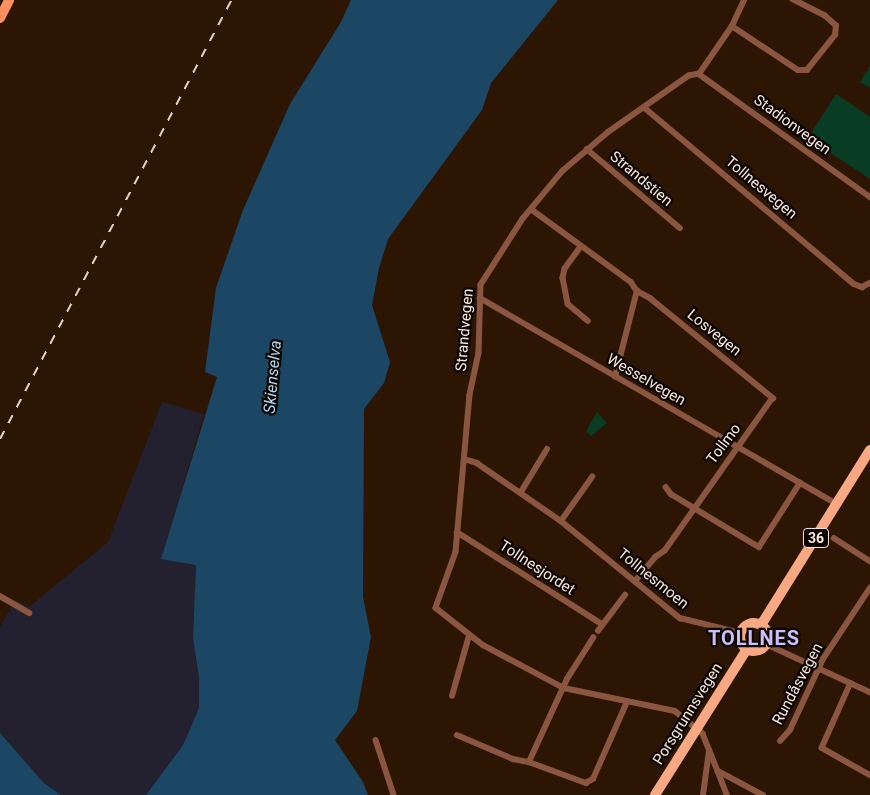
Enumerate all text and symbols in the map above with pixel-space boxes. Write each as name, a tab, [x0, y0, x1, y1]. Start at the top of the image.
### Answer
street label: Stadionvegen	[750, 91, 834, 159]
street label: Strandstien	[606, 148, 676, 210]
street label: Tollnesvegen	[722, 153, 800, 223]
street label: Strandvegen	[452, 288, 478, 372]
street label: Losvegen	[683, 306, 745, 360]
water label: Skienselva	[260, 340, 286, 414]
street label: Wesselvegen	[603, 350, 689, 410]
street label: Tollmo	[703, 420, 745, 468]
road number: 36	[802, 526, 830, 550]
street label: Tollnesjordet	[496, 537, 578, 599]
street label: Tollnesmoen	[614, 545, 692, 613]
district label: TOLLNES	[707, 626, 801, 650]
street label: Rundåsvegen	[769, 640, 827, 728]
street label: Porsgrunnsvegen	[649, 660, 727, 768]

